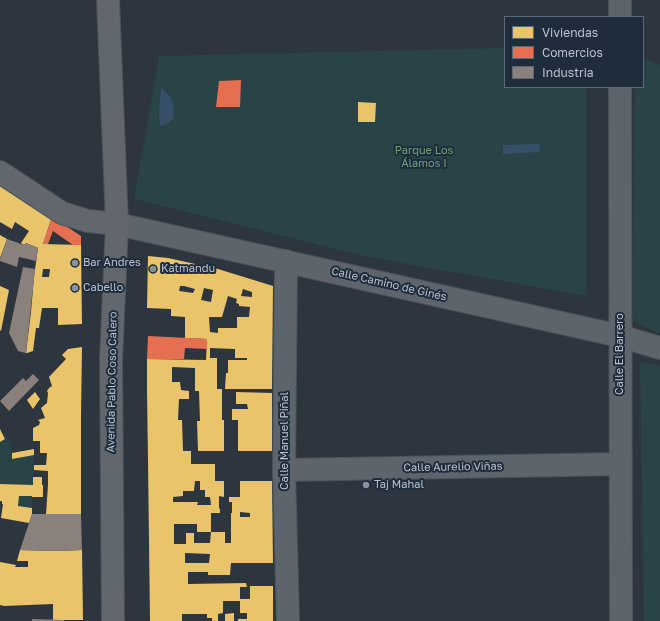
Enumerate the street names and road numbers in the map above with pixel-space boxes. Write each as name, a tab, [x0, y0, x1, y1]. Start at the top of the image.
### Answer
street label: Calle Camino de Ginés	[330, 264, 448, 304]
street label: Avenida Pablo Coso Calero	[104, 311, 120, 453]
street label: Calle El Barrero	[613, 313, 627, 395]
street label: Calle Manuel Piñal	[278, 392, 292, 490]
street label: Calle Aurelio Viñas	[403, 460, 503, 474]

